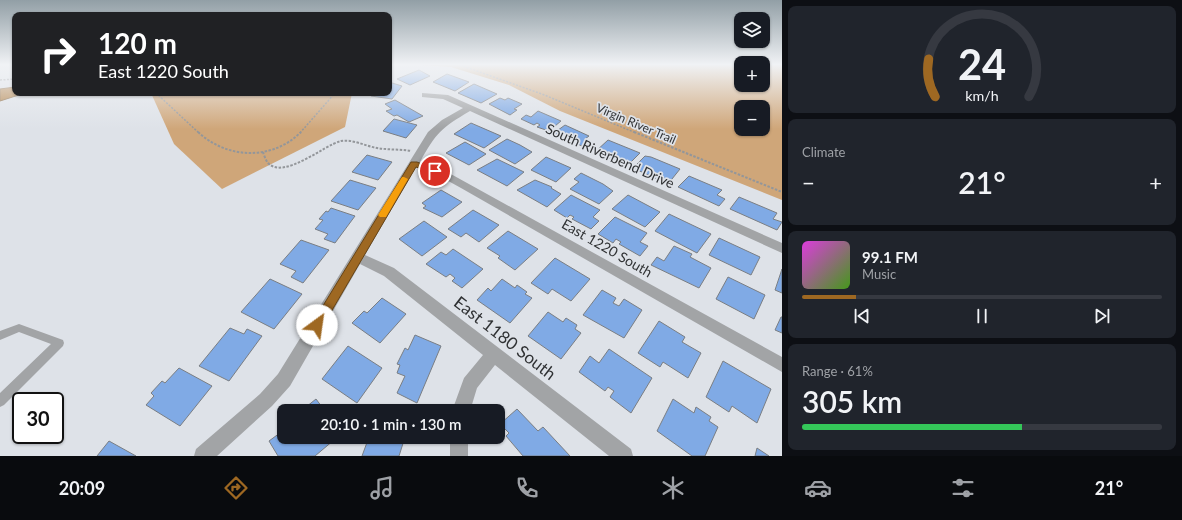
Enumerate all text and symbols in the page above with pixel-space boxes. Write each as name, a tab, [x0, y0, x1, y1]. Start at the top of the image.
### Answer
map controls	[734, 12, 770, 136]
button: layers	[734, 12, 770, 48]
text: 120 m	[98, 26, 177, 60]
icon: right	[32, 28, 84, 80]
text: 24	[958, 39, 1006, 89]
button: +	[734, 56, 770, 92]
text: East 1220 South	[98, 60, 229, 82]
text: km/h	[965, 87, 999, 104]
street label: Virgin River Trail	[594, 100, 678, 147]
button: −	[734, 100, 770, 136]
street label: South Riverbend Drive	[543, 119, 677, 192]
text: Climate	[802, 144, 845, 160]
pin	[418, 154, 452, 188]
icon: arrive	[424, 160, 446, 182]
text: 21°	[958, 164, 1006, 200]
text: −	[802, 169, 815, 196]
text: +	[1149, 169, 1162, 196]
street label: East 1220 South	[559, 215, 656, 280]
text: 99.1 FM	[862, 248, 918, 266]
text: Music	[862, 266, 896, 282]
street label: East 1180 South	[450, 291, 560, 384]
position arrow	[296, 304, 338, 346]
icon: previous	[851, 305, 873, 327]
icon: pause	[971, 305, 993, 327]
icon: next	[1091, 305, 1113, 327]
text: Range · 61%	[802, 363, 873, 379]
text: 305 km	[802, 383, 902, 419]
speed limit sign: 30	[12, 392, 64, 444]
text: 20:10 · 1 min · 130 m	[321, 415, 461, 433]
icon: directions	[222, 474, 250, 502]
icon: music	[368, 474, 396, 502]
icon: phone	[513, 474, 541, 502]
icon: climate	[659, 474, 687, 502]
icon: car	[804, 474, 832, 502]
icon: filters	[949, 474, 977, 502]
text: 20:09	[59, 477, 105, 499]
text: 21°	[1095, 477, 1123, 499]

